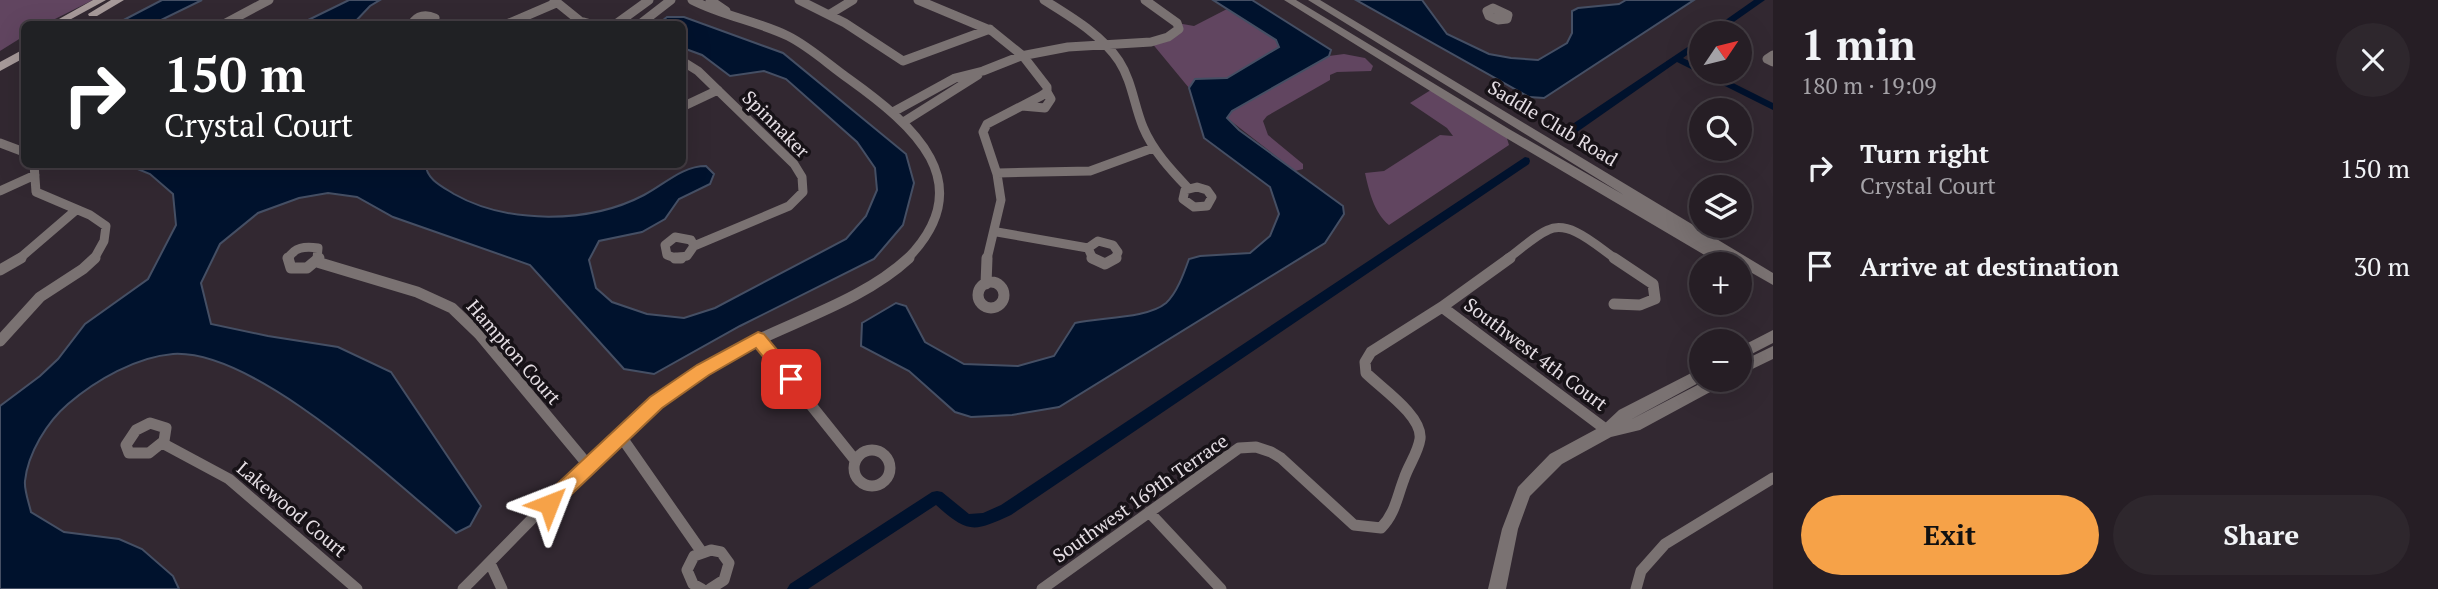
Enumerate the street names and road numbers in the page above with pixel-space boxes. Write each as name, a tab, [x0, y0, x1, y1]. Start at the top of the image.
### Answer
street label: Saddle Club Road	[1484, 74, 1623, 171]
street label: Spinnaker	[737, 85, 816, 163]
street label: Southwest 4th Court	[1460, 291, 1613, 416]
street label: Hampton Court	[462, 294, 567, 409]
street label: Southwest 169th Terrace	[1047, 428, 1232, 568]
street label: Lakewood Court	[232, 455, 353, 562]

